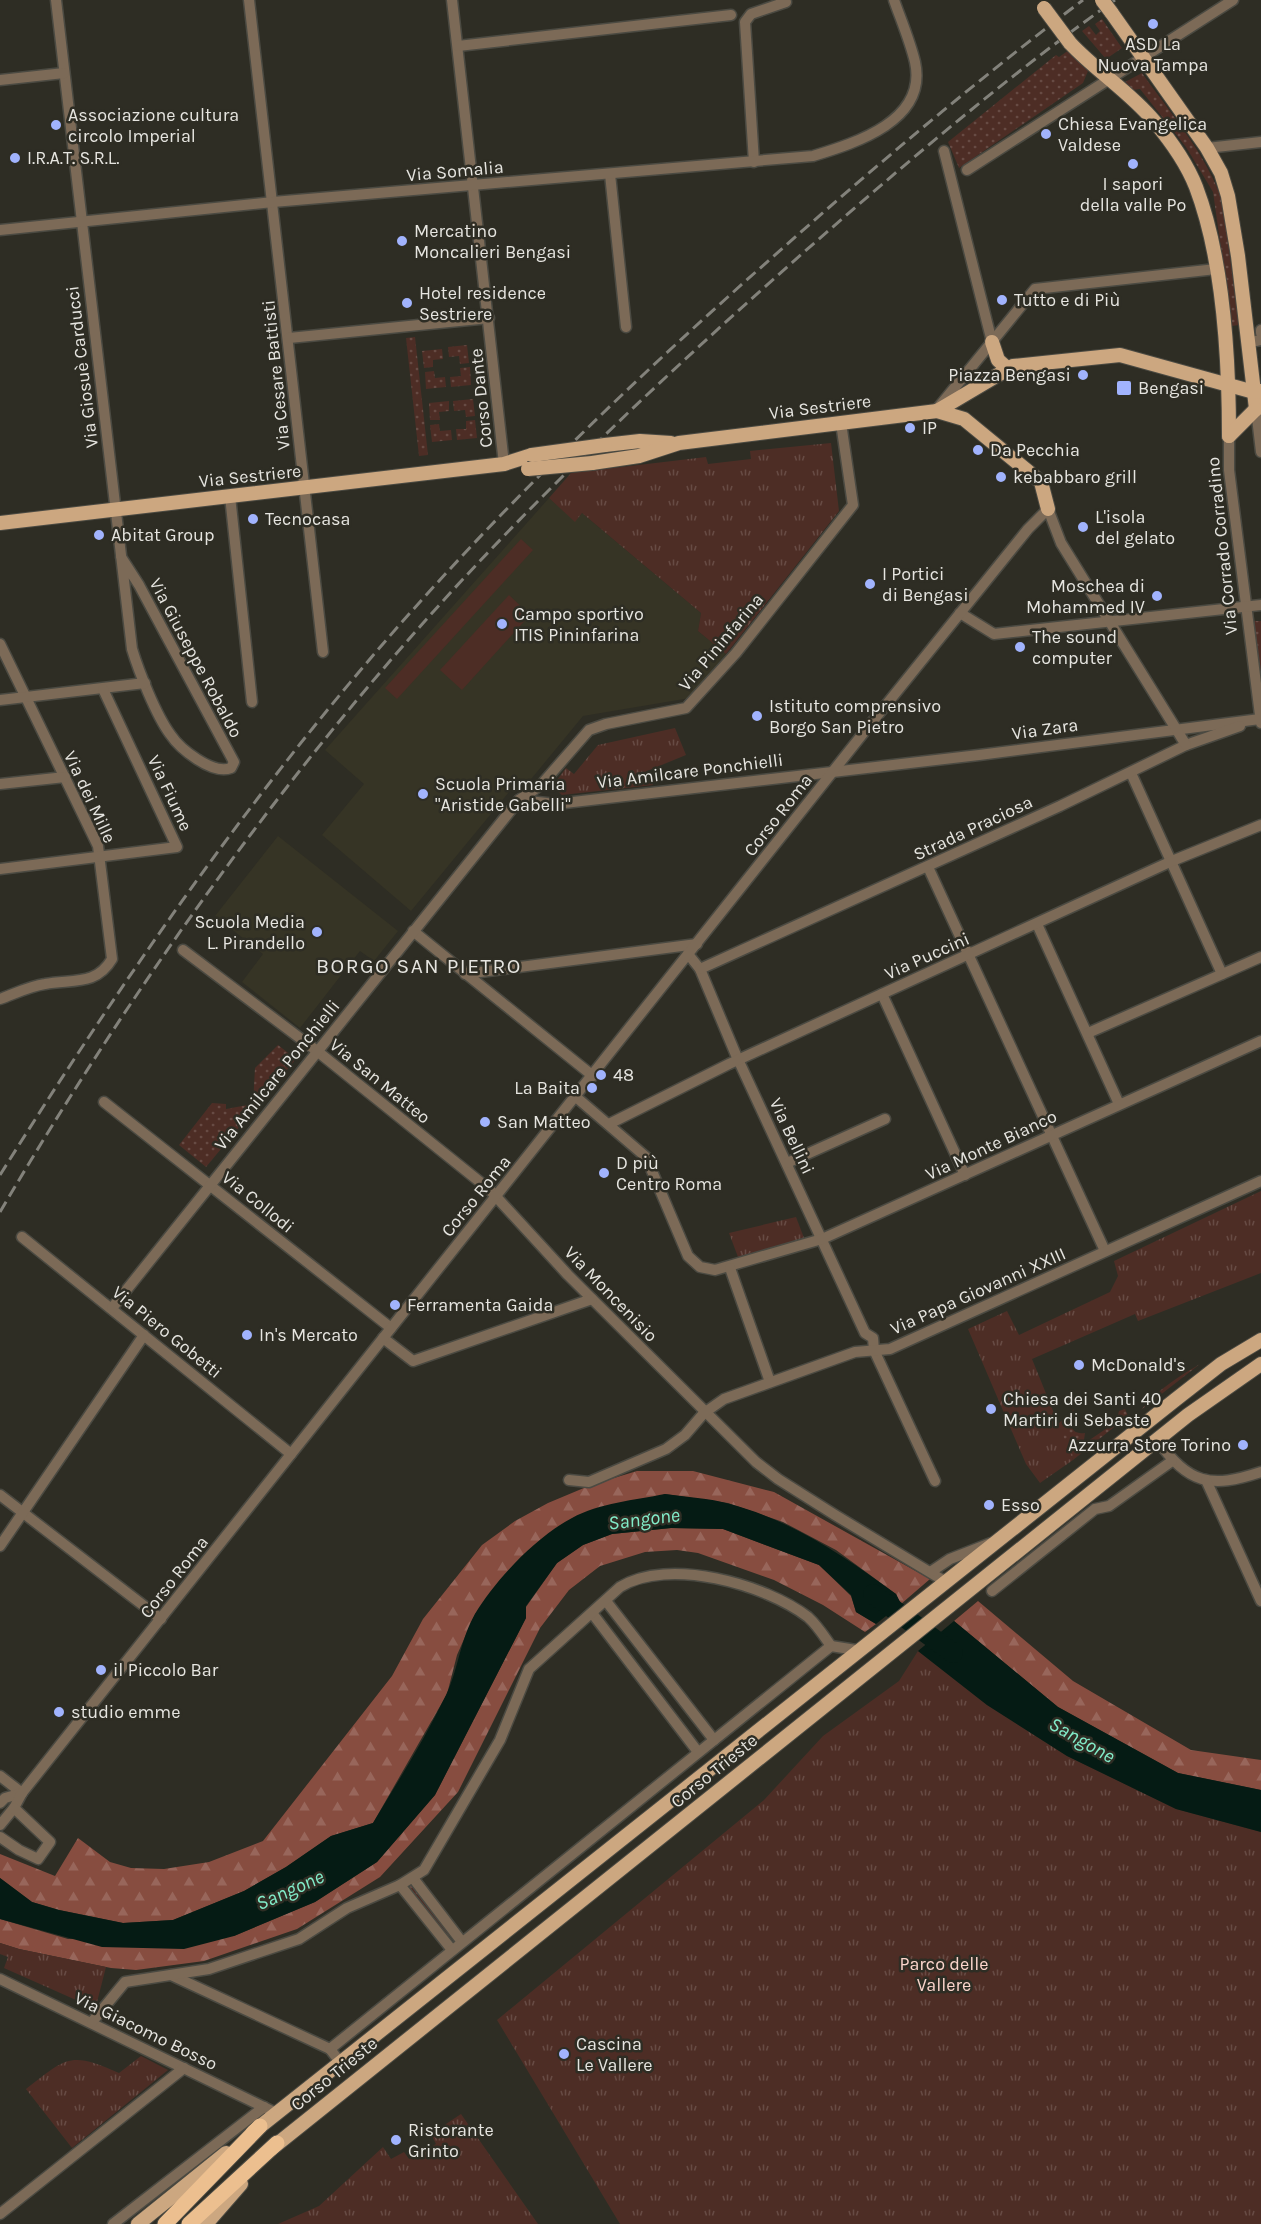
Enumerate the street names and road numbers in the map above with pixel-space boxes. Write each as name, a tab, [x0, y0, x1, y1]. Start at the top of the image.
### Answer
street label: Via Somalia	[406, 156, 504, 186]
street label: Via Giosuè Carducci	[61, 285, 103, 449]
street label: Via Cesare Battisti	[257, 299, 295, 451]
street label: Corso Dante	[465, 347, 497, 449]
street label: Via Sestriere	[768, 390, 872, 424]
street label: Via Corrado Corradino	[1202, 456, 1242, 636]
street label: Via Sestriere	[198, 460, 302, 492]
street label: Via Giuseppe Robaldo	[145, 574, 247, 742]
street label: Via Pininfarina	[674, 589, 768, 695]
street label: Via Zara	[1010, 713, 1080, 745]
street label: Via dei Mille	[59, 747, 121, 847]
street label: Via Amilcare Ponchielli	[596, 749, 784, 793]
street label: Via Fiume	[143, 751, 197, 835]
street label: Corso Roma	[739, 769, 817, 861]
street label: Strada Praciosa	[910, 791, 1036, 865]
street label: Via Puccini	[881, 928, 973, 984]
street label: Via Amilcare Ponchielli	[209, 995, 345, 1155]
street label: Via San Matteo	[325, 1034, 435, 1128]
street label: Via Bellini	[765, 1094, 819, 1178]
street label: Via Monte Bianco	[922, 1105, 1060, 1185]
street label: Corso Roma	[436, 1151, 516, 1241]
street label: Via Collodi	[217, 1166, 299, 1238]
street label: Via Moncenisio	[560, 1241, 662, 1347]
street label: Via Papa Giovanni XXIII	[887, 1242, 1069, 1340]
street label: Via Piero Gobetti	[108, 1281, 226, 1383]
street label: Corso Roma	[135, 1531, 213, 1623]
street label: Corso Trieste	[666, 1729, 762, 1813]
street label: Via Giacomo Bosso	[71, 1987, 221, 2075]
street label: Corso Trieste	[286, 2032, 382, 2116]

